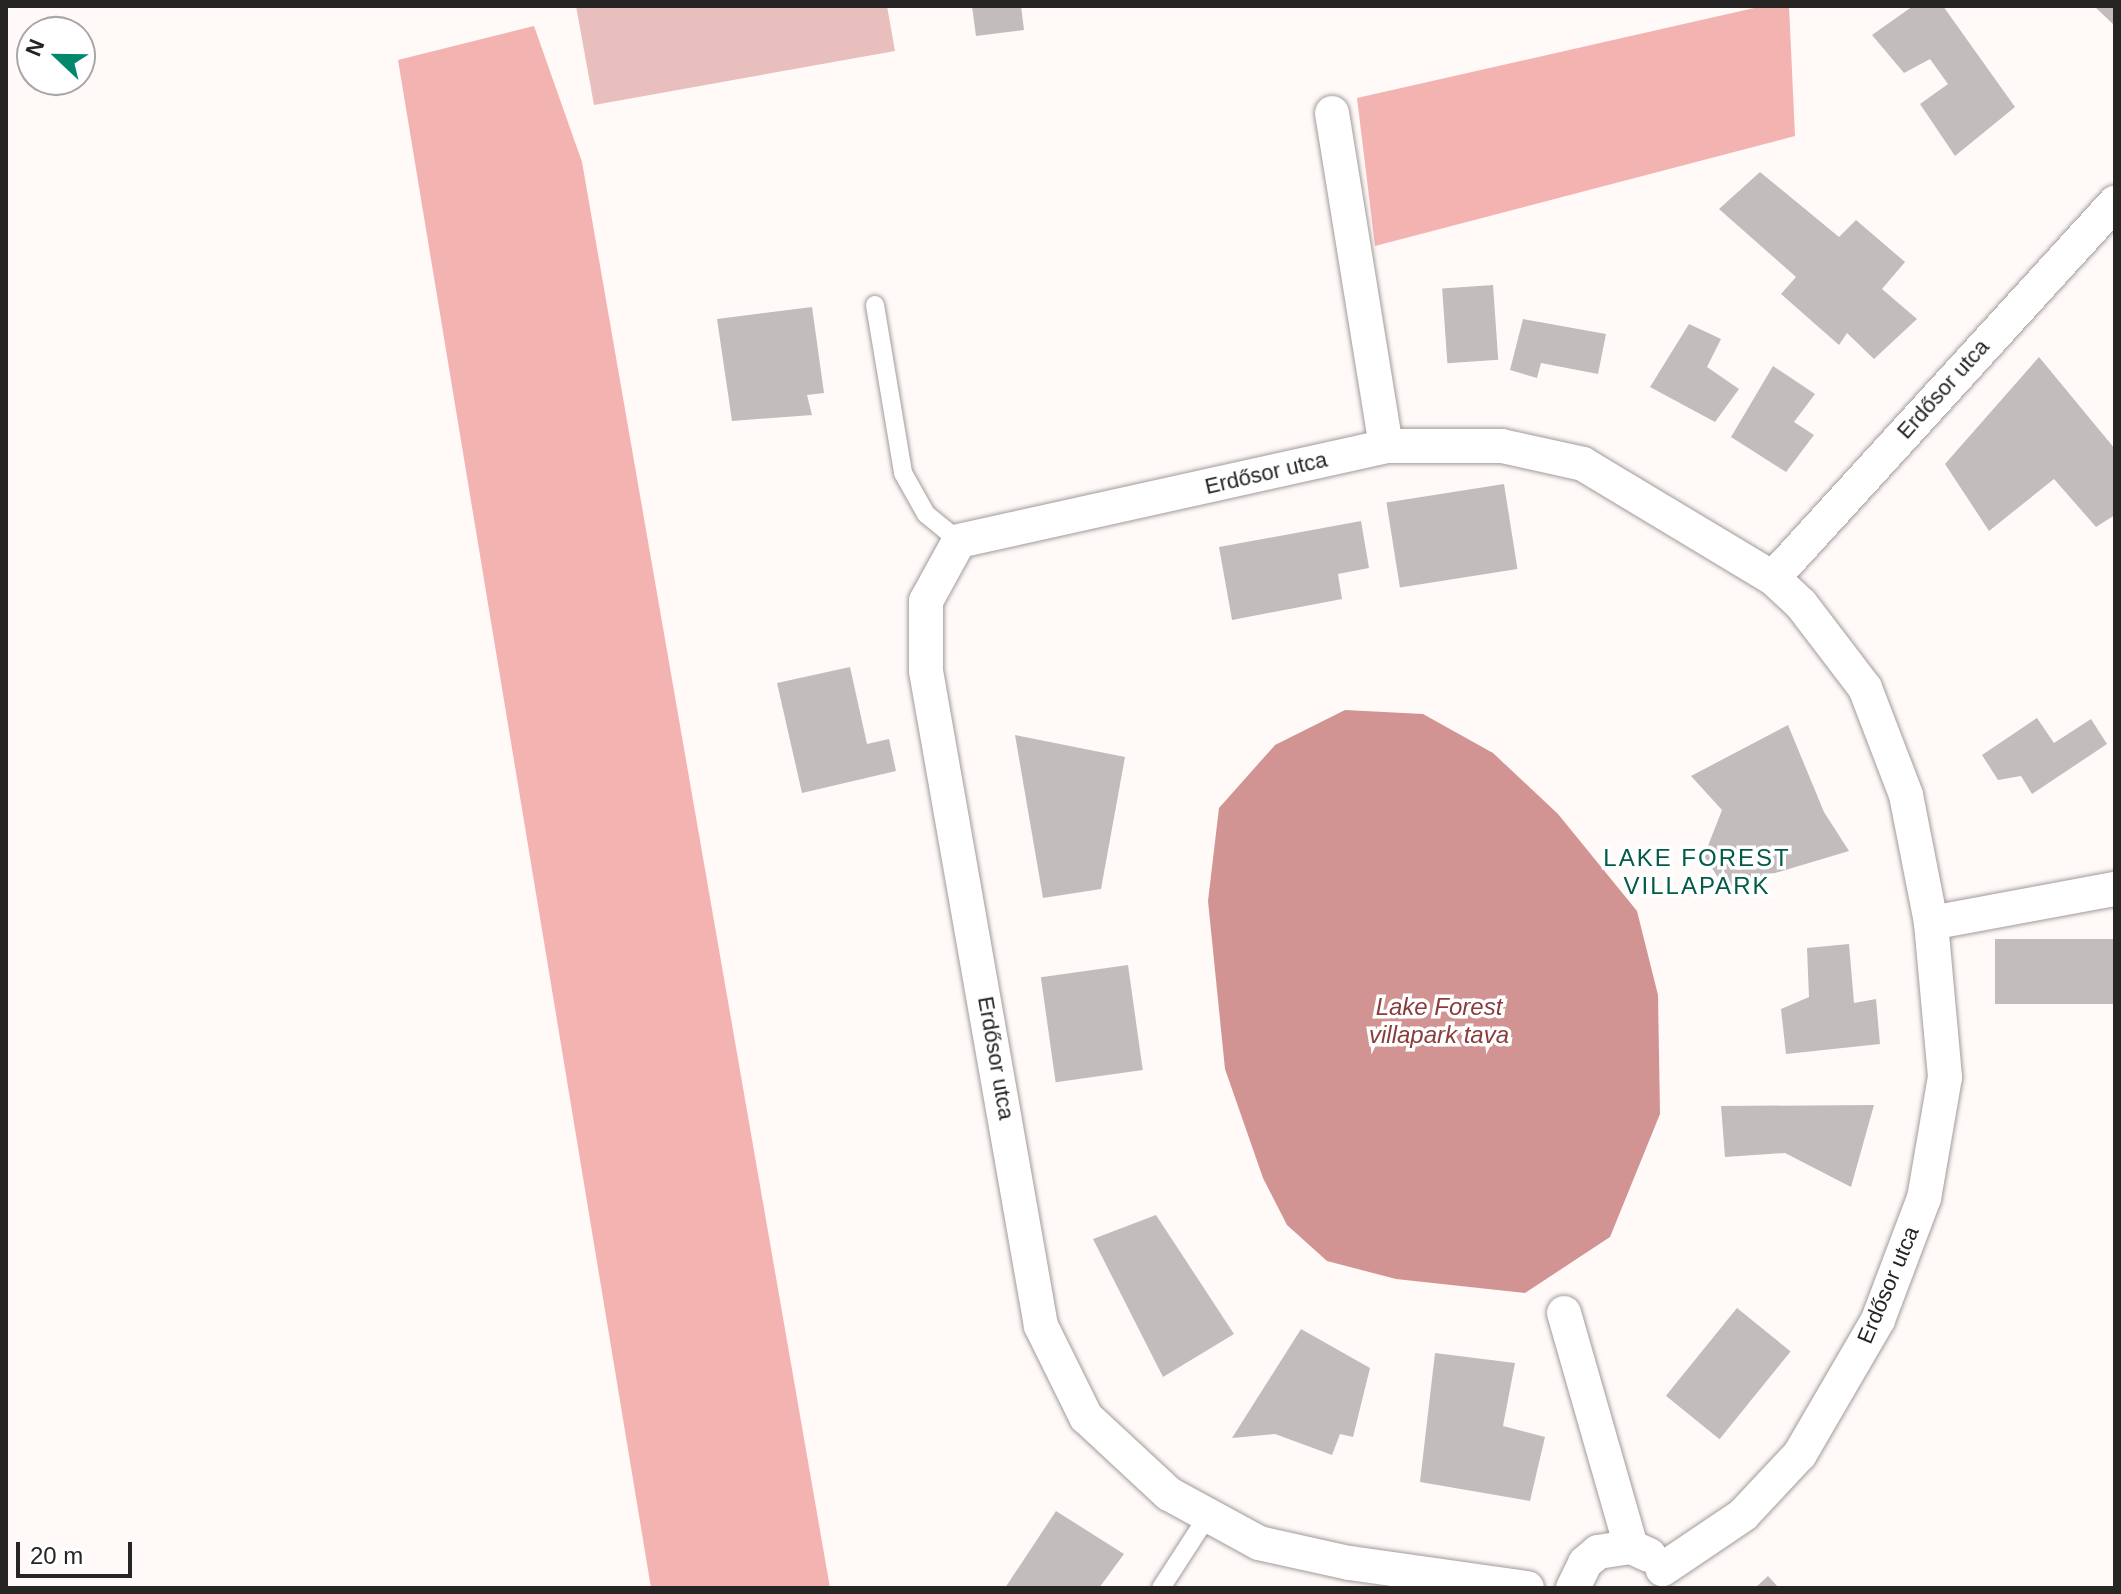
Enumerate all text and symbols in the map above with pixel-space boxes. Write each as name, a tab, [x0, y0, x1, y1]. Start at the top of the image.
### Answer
north arrow	[16, 16, 96, 96]
text: N	[21, 36, 50, 60]
street label: Erdősor utca	[1891, 334, 1995, 444]
street label: Erdősor utca	[1202, 446, 1330, 500]
district label: LAKE FOREST VILLAPARK	[1603, 844, 1791, 900]
water label: Lake Forest villapark tava	[1369, 993, 1509, 1049]
street label: Erdősor utca	[972, 994, 1020, 1122]
street label: Erdősor utca	[1851, 1222, 1925, 1348]
scale bar	[20, 1526, 136, 1576]
text: 20 m	[30, 1542, 83, 1569]

